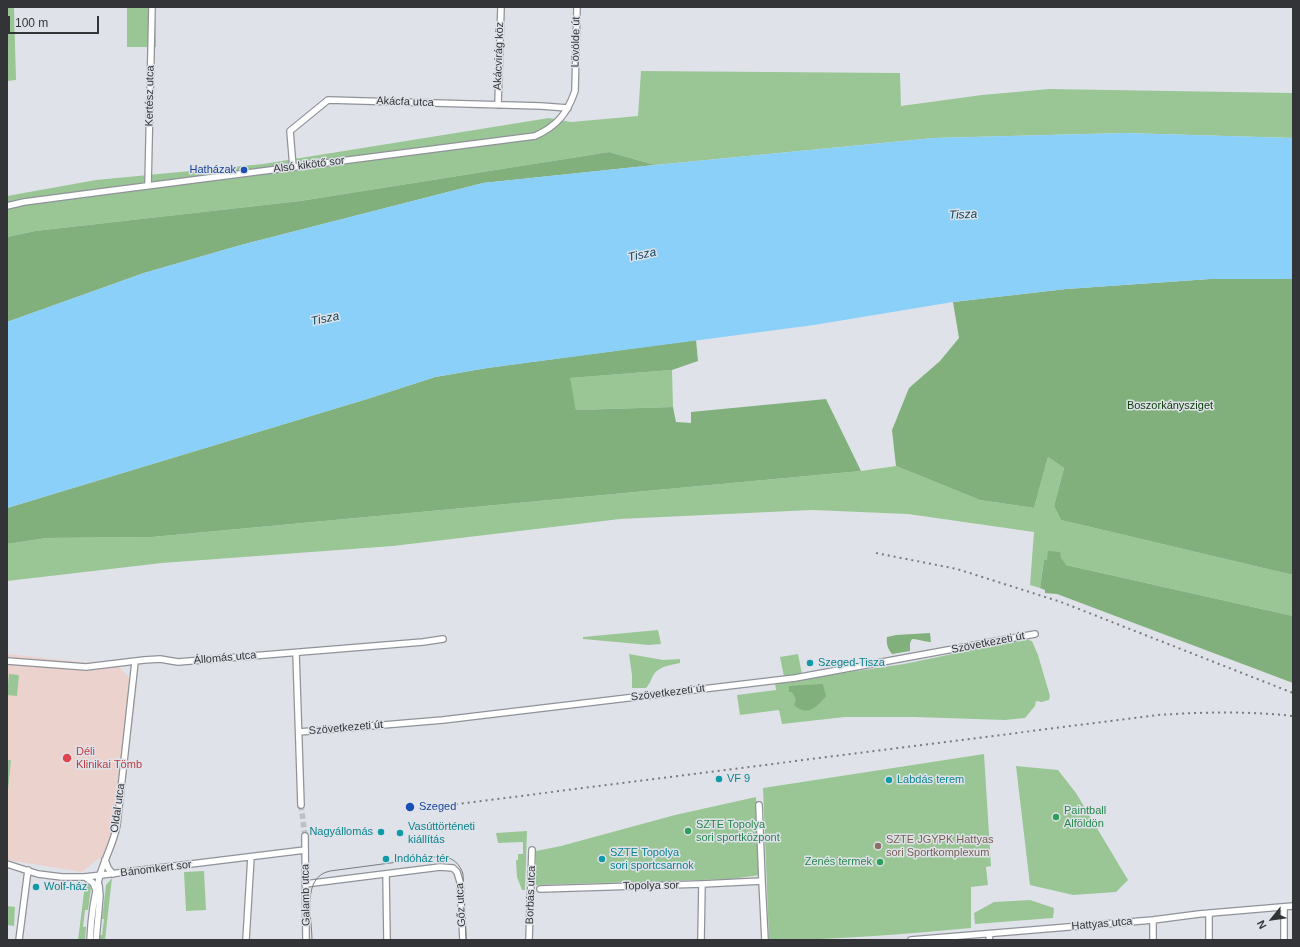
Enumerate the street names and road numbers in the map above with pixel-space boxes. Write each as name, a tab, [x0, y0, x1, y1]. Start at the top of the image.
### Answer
street label: Lövölde út	[569, 17, 583, 67]
street label: Akácvirág köz	[491, 22, 507, 90]
street label: Kertész utca	[143, 65, 157, 127]
street label: Akácfa utca	[376, 94, 434, 110]
street label: Alsó kikötő sor	[273, 154, 345, 176]
street label: Szövetkezeti út	[950, 629, 1026, 657]
street label: Állomás utca	[193, 649, 257, 667]
street label: Szövetkezeti út	[630, 682, 706, 704]
street label: Szövetkezeti út	[308, 718, 384, 738]
street label: Oldal utca	[108, 783, 128, 833]
street label: Bánomkert sor	[120, 858, 192, 880]
street label: Galamb utca	[299, 864, 313, 926]
street label: Borbás utca	[523, 865, 539, 925]
street label: Topolya sor	[623, 879, 679, 893]
street label: Gőz utca	[453, 883, 469, 927]
street label: Hattyas utca	[1071, 915, 1133, 933]

